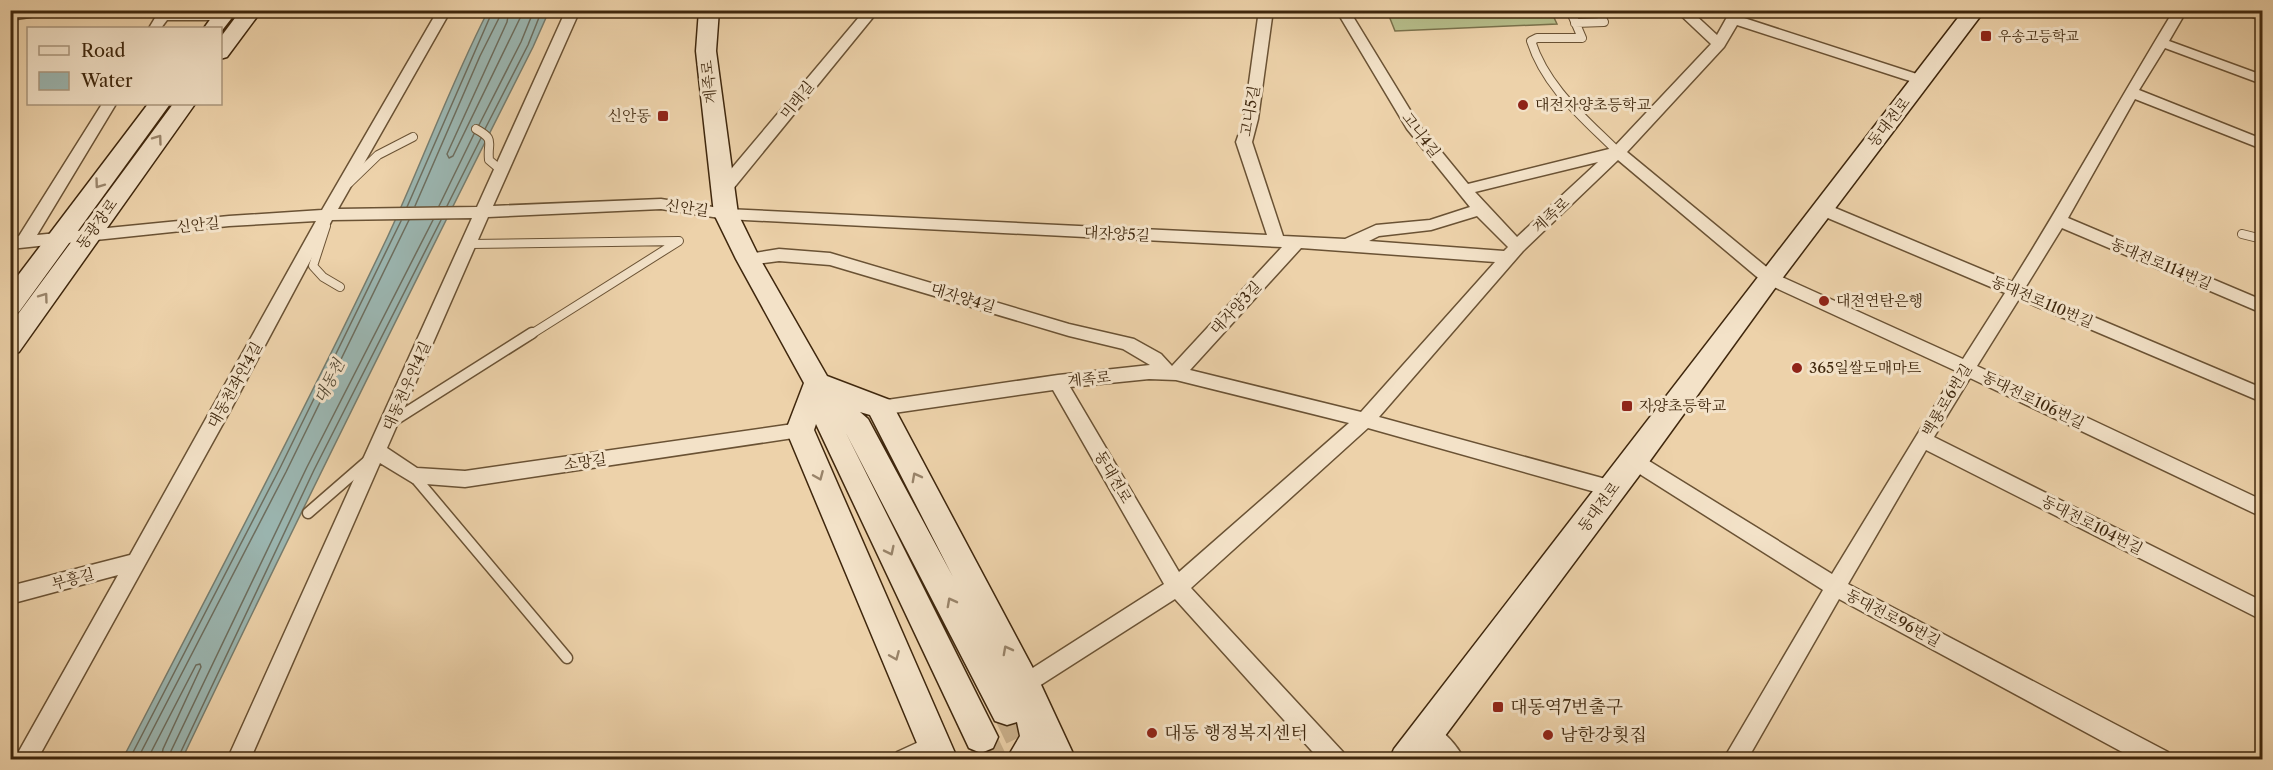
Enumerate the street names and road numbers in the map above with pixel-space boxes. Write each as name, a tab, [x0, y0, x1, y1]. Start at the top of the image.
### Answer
street label: 계족로	[697, 59, 720, 105]
street label: 미래길	[776, 77, 818, 123]
street label: 고니5길	[1236, 84, 1263, 138]
street label: 동대전로	[1863, 93, 1914, 150]
street label: 고니4길	[1398, 108, 1445, 161]
street label: 계족로	[1528, 193, 1573, 236]
street label: 동광장로	[72, 194, 122, 253]
street label: 신안길	[664, 195, 710, 220]
street label: 신안길	[175, 213, 221, 236]
street label: 대자양5길	[1084, 222, 1151, 245]
street label: 동대전로114번길	[2108, 234, 2215, 293]
street label: 동대전로110번길	[1988, 271, 2096, 332]
street label: 대자양3길	[1206, 277, 1265, 338]
street label: 대자양4길	[929, 279, 998, 316]
street label: 대동천좌안4길	[203, 338, 266, 431]
street label: 대동천우안4길	[378, 338, 435, 433]
street label: 백룡로6번길	[1918, 360, 1976, 439]
street label: 계족로	[1066, 367, 1112, 390]
street label: 동대전로106번길	[1979, 367, 2088, 433]
street label: 동대전로	[1091, 447, 1136, 507]
street label: 소망길	[562, 449, 608, 474]
street label: 동대전로	[1574, 477, 1624, 536]
street label: 동대전로104번길	[2038, 491, 2146, 558]
street label: 부흥길	[49, 564, 96, 593]
street label: 동대전로96번길	[1843, 585, 1944, 650]

